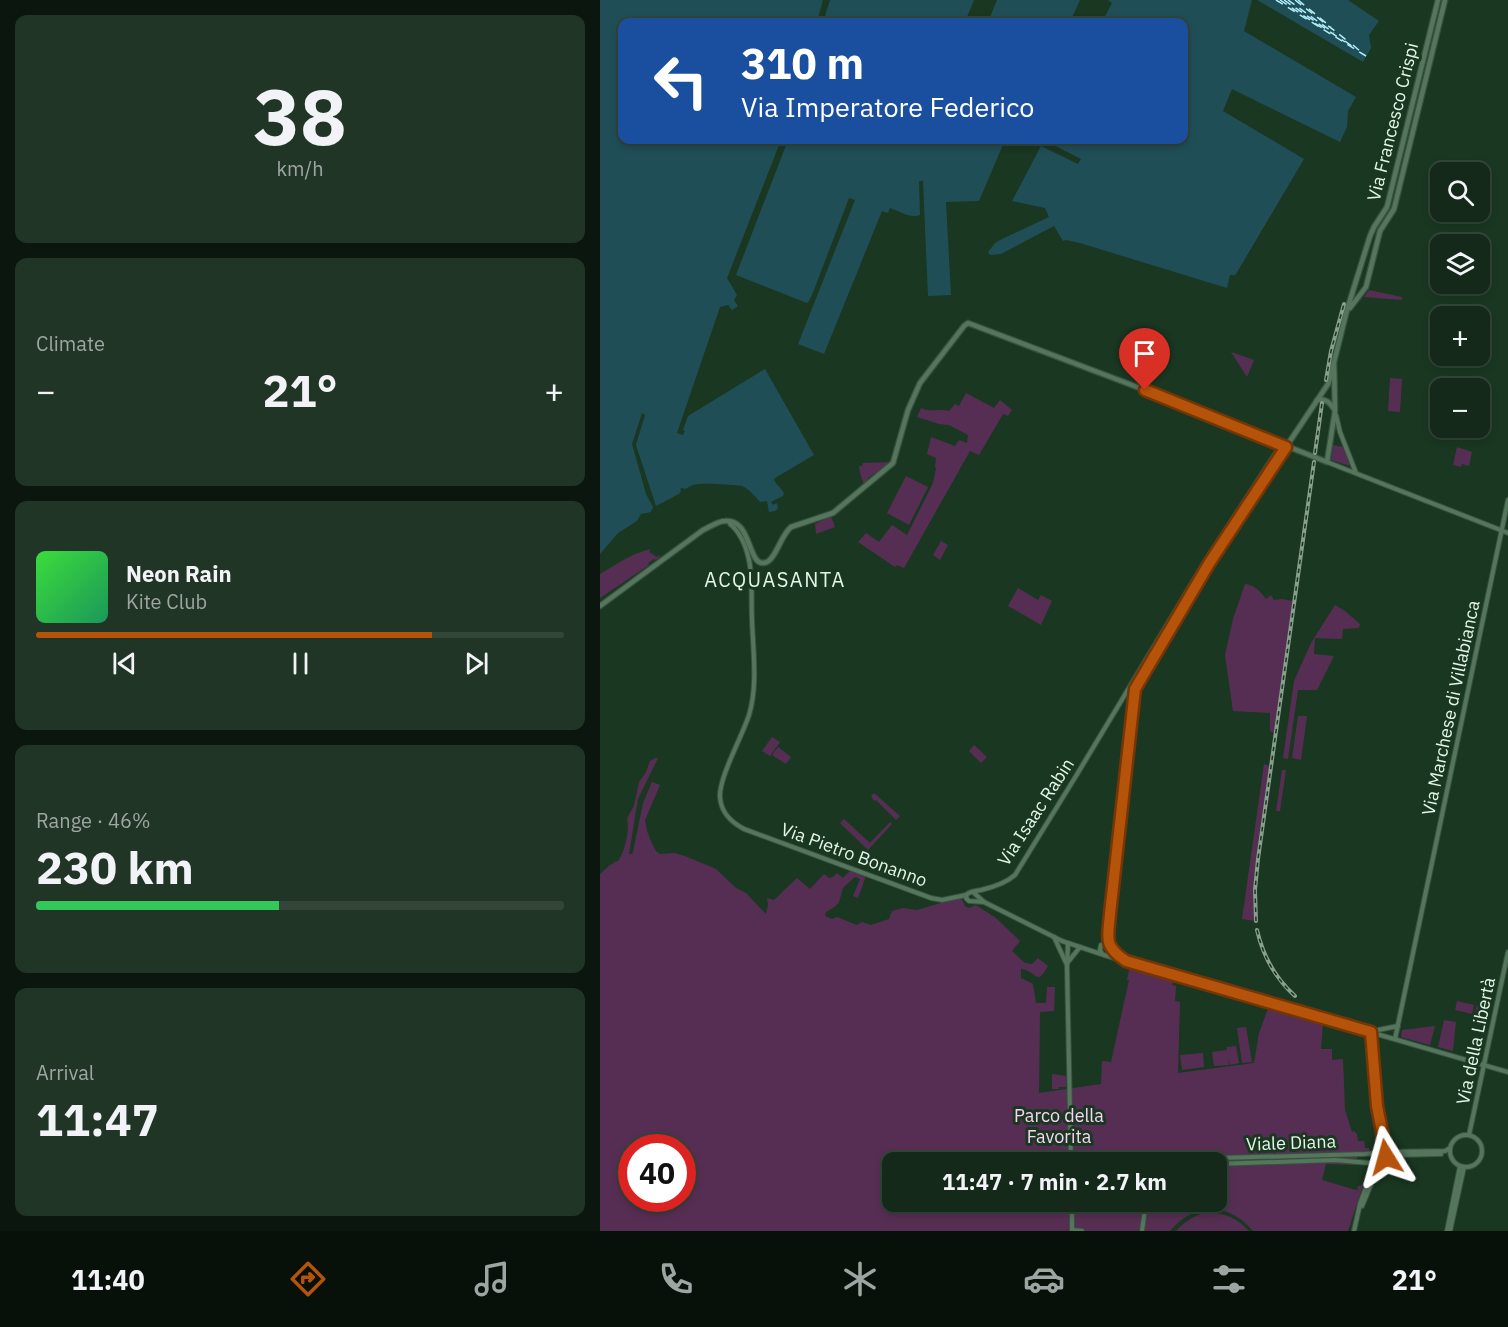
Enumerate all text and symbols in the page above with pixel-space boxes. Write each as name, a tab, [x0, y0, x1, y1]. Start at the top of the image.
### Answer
text: 310 m	[741, 36, 864, 91]
street label: Via Francesco Crispi	[1362, 40, 1423, 203]
icon: left	[642, 42, 720, 120]
text: 38	[253, 65, 347, 166]
text: Via Imperatore Federico	[741, 89, 1034, 124]
text: km/h	[276, 155, 324, 182]
map controls	[1430, 162, 1490, 438]
button: search	[1430, 162, 1490, 222]
button: layers	[1430, 234, 1490, 294]
button: +	[1430, 306, 1490, 366]
pin	[1119, 328, 1170, 390]
text: Climate	[36, 330, 105, 357]
icon: arrive	[1128, 337, 1161, 370]
text: 21°	[262, 361, 338, 419]
text: −	[36, 369, 56, 412]
text: +	[544, 369, 564, 412]
button: −	[1430, 378, 1490, 438]
text: Neon Rain	[126, 559, 232, 588]
district label: ACQUASANTA	[704, 566, 846, 593]
text: Kite Club	[126, 588, 207, 615]
street label: Via Marchese di Villabianca	[1416, 598, 1485, 818]
icon: previous	[108, 647, 141, 680]
icon: pause	[284, 647, 317, 680]
icon: next	[460, 647, 493, 680]
street label: Via Isaac Rabin	[992, 753, 1079, 870]
text: Range · 46%	[36, 807, 151, 834]
street label: Via Pietro Bonanno	[778, 817, 930, 892]
text: 230 km	[36, 838, 194, 896]
street label: Via della Libertà	[1451, 975, 1500, 1107]
text: Arrival	[36, 1059, 94, 1086]
text: 11:47	[36, 1090, 159, 1148]
park label: Parco della Favorita	[1014, 1104, 1104, 1148]
position arrow	[1354, 1125, 1418, 1189]
street label: Viale Diana	[1246, 1129, 1337, 1156]
speed limit sign: 40	[618, 1134, 696, 1212]
text: 11:47 · 7 min · 2.7 km	[942, 1167, 1167, 1196]
icon: directions	[287, 1258, 329, 1300]
icon: music	[471, 1258, 513, 1300]
icon: phone	[655, 1258, 697, 1300]
icon: climate	[839, 1258, 881, 1300]
icon: car	[1023, 1258, 1065, 1300]
icon: filters	[1208, 1258, 1250, 1300]
text: 11:40	[71, 1262, 145, 1297]
text: 21°	[1392, 1262, 1437, 1297]

